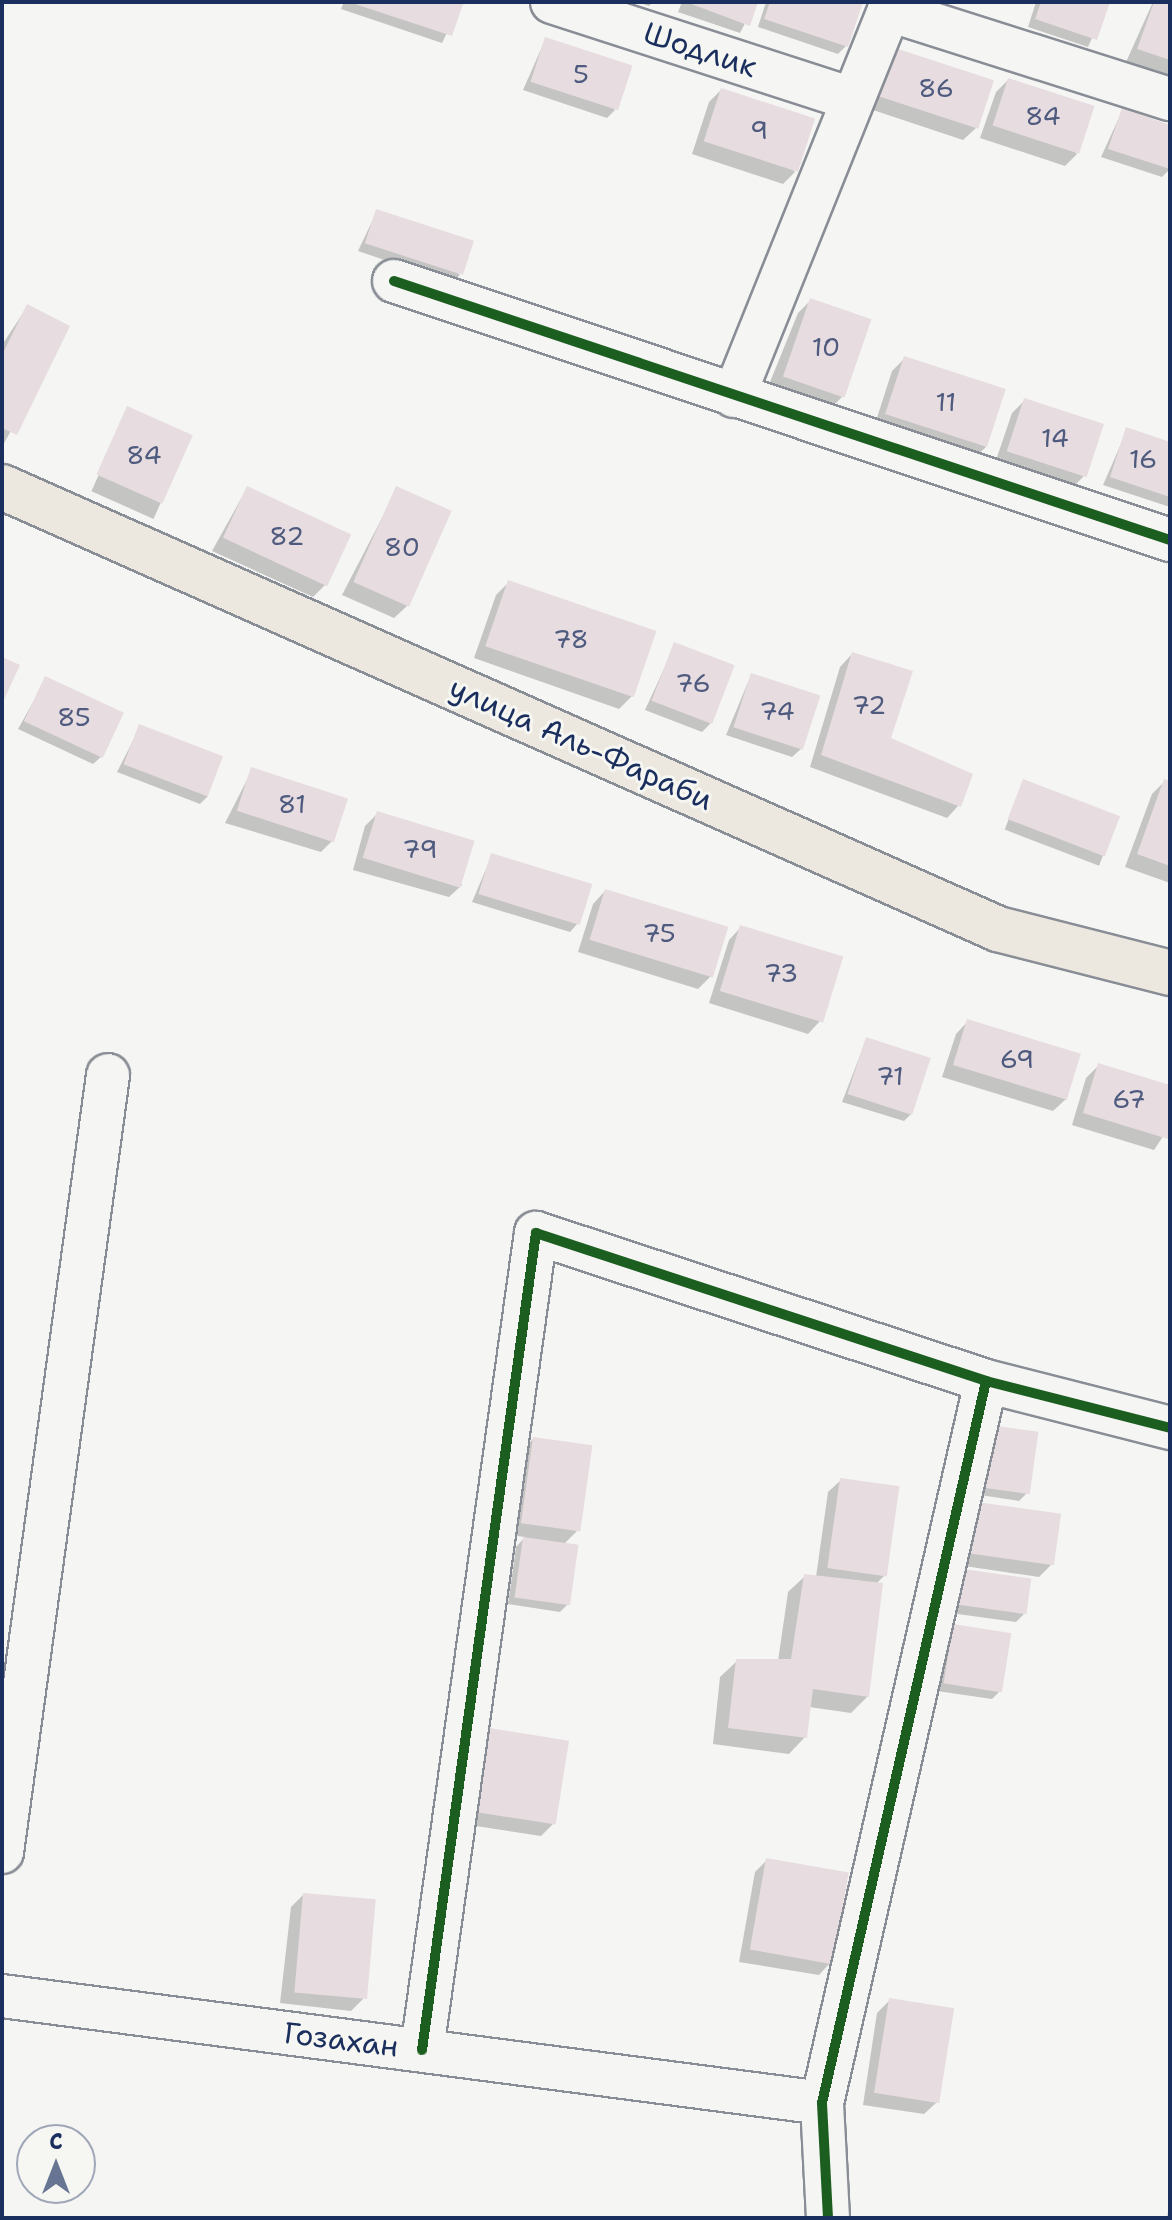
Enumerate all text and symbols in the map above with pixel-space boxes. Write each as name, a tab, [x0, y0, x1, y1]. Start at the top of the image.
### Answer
street label: Шодлик	[639, 15, 761, 85]
house number: 5	[573, 58, 589, 90]
house number: 86	[918, 72, 954, 104]
house number: 84	[1025, 100, 1061, 132]
house number: 9	[750, 114, 768, 146]
house number: 10	[812, 331, 840, 363]
house number: 11	[936, 386, 956, 418]
house number: 14	[1041, 422, 1069, 454]
house number: 84	[126, 439, 162, 471]
house number: 16	[1129, 443, 1157, 475]
house number: 82	[270, 520, 304, 552]
house number: 80	[384, 531, 420, 563]
house number: 78	[553, 623, 589, 655]
house number: 76	[675, 667, 711, 699]
street label: улица Аль-Фараби	[444, 670, 718, 818]
house number: 72	[852, 689, 886, 721]
house number: 74	[759, 695, 795, 727]
house number: 85	[57, 701, 91, 733]
house number: 81	[278, 788, 306, 820]
house number: 79	[402, 833, 438, 865]
house number: 75	[642, 917, 676, 949]
house number: 73	[764, 957, 798, 989]
house number: 69	[1000, 1043, 1034, 1075]
house number: 71	[876, 1060, 904, 1092]
house number: 67	[1112, 1083, 1146, 1115]
street label: Гозахан	[282, 2015, 400, 2065]
north arrow	[16, 2124, 96, 2204]
text: С	[49, 2127, 63, 2156]

